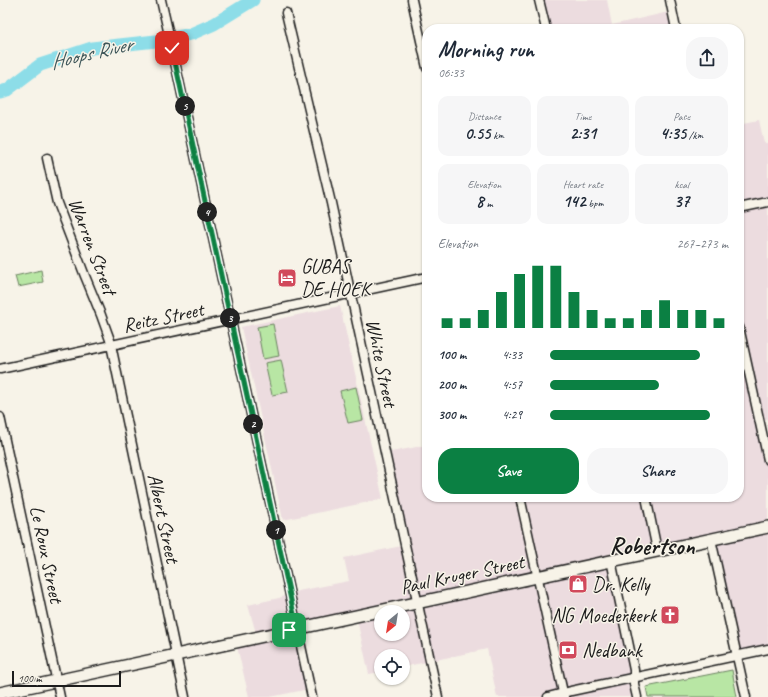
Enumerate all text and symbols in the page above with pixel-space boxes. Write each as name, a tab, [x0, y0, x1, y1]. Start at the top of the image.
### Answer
water label: Hoops River	[48, 30, 138, 75]
pin	[155, 31, 189, 65]
text: Morning run	[438, 36, 534, 64]
icon: check	[161, 37, 183, 59]
button: share	[686, 37, 728, 79]
text: 06:33	[438, 65, 464, 81]
pin: 5	[175, 96, 195, 116]
text: 5	[183, 99, 187, 113]
text: Distance	[468, 109, 501, 123]
text: Time	[575, 109, 591, 123]
text: Pace	[673, 109, 690, 123]
text: 0.55	[465, 123, 491, 144]
text: 2:31	[570, 123, 596, 144]
text: 4:35	[660, 123, 686, 144]
text: km	[491, 128, 504, 142]
text: /km	[686, 128, 703, 142]
text: Elevation	[467, 177, 501, 191]
text: Heart rate	[563, 177, 603, 191]
text: kcal	[674, 177, 689, 191]
text: 8	[476, 191, 484, 212]
text: 142	[563, 191, 586, 212]
text: 37	[674, 191, 689, 212]
street label: Warren Street	[63, 194, 124, 301]
text: m	[484, 196, 493, 210]
text: bpm	[586, 196, 603, 210]
pin: 4	[197, 202, 217, 222]
text: 4	[205, 205, 209, 219]
text: Elevation	[438, 236, 478, 252]
text: 267–273 m	[677, 236, 728, 252]
place label: GUBAS DE HOEK	[301, 254, 373, 302]
hotel icon: GUBAS DE HOEK	[276, 267, 298, 289]
street label: Reitz Street	[121, 296, 208, 338]
pin: 3	[220, 308, 240, 328]
text: 3	[228, 311, 232, 325]
street label: White Street	[360, 317, 403, 412]
text: 100 m	[438, 347, 466, 363]
text: 4:33	[502, 347, 522, 363]
text: 200 m	[438, 377, 466, 393]
text: 4:57	[502, 377, 522, 393]
text: 300 m	[438, 407, 466, 423]
text: 4:29	[502, 407, 522, 423]
pin: 2	[243, 414, 263, 434]
text: 2	[251, 417, 255, 431]
button: Save	[438, 448, 579, 494]
button: Share	[587, 448, 728, 494]
street label: Albert Street	[142, 471, 186, 567]
street label: Le Roux Street	[24, 503, 69, 607]
pin: 1	[266, 520, 286, 540]
text: 1	[274, 523, 278, 537]
district label: Robertson	[610, 531, 695, 561]
street label: Paul Kruger Street	[398, 549, 529, 600]
place label: Dr. Kelly	[592, 572, 651, 597]
shop icon: Dr. Kelly	[567, 573, 589, 595]
place label: NG Moederkerk	[551, 603, 658, 628]
church icon: NG Moederkerk	[659, 604, 681, 626]
north arrow	[374, 605, 410, 641]
map controls	[374, 605, 410, 685]
pin	[272, 613, 306, 647]
icon: arrive	[278, 619, 300, 641]
place label: Nedbank	[582, 638, 643, 663]
bank icon: Nedbank	[557, 639, 579, 661]
button: locate	[374, 649, 410, 685]
scale bar	[12, 669, 121, 688]
text: 100 m	[18, 671, 42, 685]

